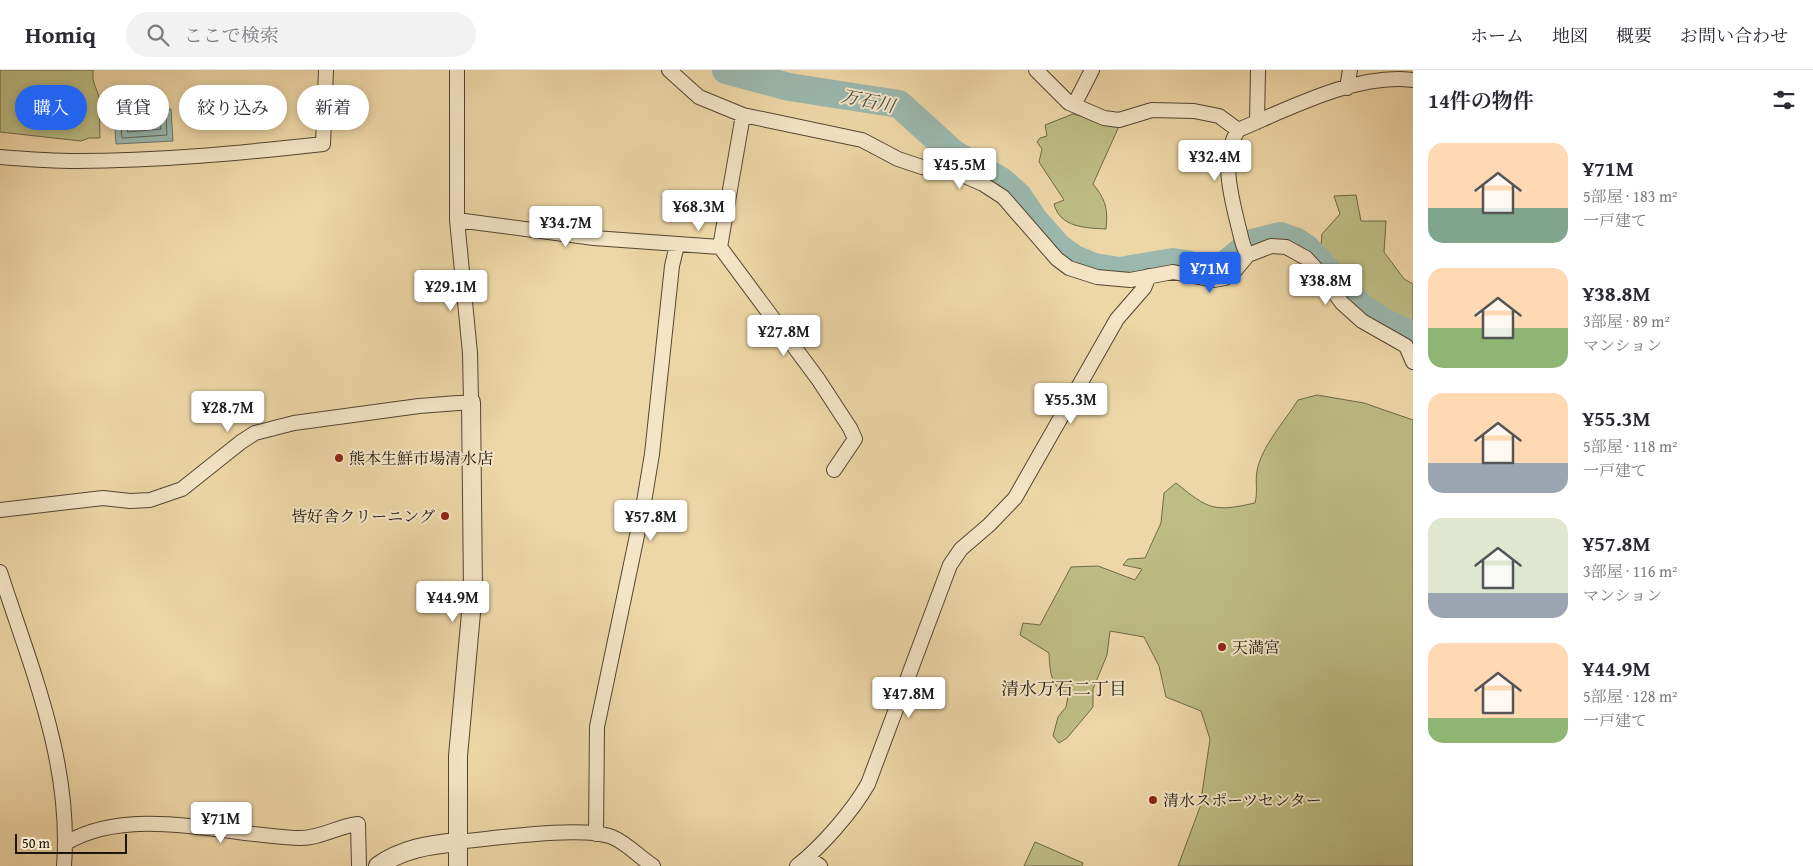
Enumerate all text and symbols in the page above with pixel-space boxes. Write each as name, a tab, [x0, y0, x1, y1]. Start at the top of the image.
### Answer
search box	[126, 12, 476, 57]
text: Homiq	[25, 17, 96, 52]
icon: search	[144, 21, 172, 49]
text: ここで検索	[184, 21, 279, 49]
text: ホーム	[1470, 22, 1524, 49]
text: 地図	[1552, 22, 1588, 49]
text: 概要	[1616, 22, 1652, 49]
text: お問い合わせ	[1680, 22, 1788, 49]
water label: 万石川	[839, 82, 899, 120]
chip: 購入	[15, 85, 87, 130]
chip: 賃貸	[97, 85, 169, 130]
chip: 絞り込み	[179, 85, 287, 130]
chip: 新着	[297, 85, 369, 130]
text: 14件の物件	[1428, 85, 1534, 116]
icon: filters	[1770, 86, 1798, 114]
pin: ¥32.4M	[1174, 140, 1256, 182]
text: ¥32.4M	[1189, 144, 1241, 168]
pin: ¥45.5M	[919, 148, 1001, 190]
text: ¥45.5M	[934, 152, 986, 176]
text: ¥71M	[1583, 153, 1634, 184]
icon: home	[1468, 163, 1528, 223]
text: 5部屋 · 183 m²	[1583, 184, 1678, 208]
pin: ¥68.3M	[658, 190, 740, 232]
text: ¥68.3M	[673, 194, 725, 218]
pin: ¥34.7M	[525, 206, 607, 248]
text: 一戸建て	[1583, 208, 1647, 232]
text: ¥34.7M	[540, 210, 592, 234]
pin: ¥71M	[1180, 252, 1240, 294]
text: ¥71M	[1191, 256, 1229, 280]
pin: ¥38.8M	[1285, 264, 1367, 306]
text: ¥38.8M	[1300, 268, 1352, 292]
pin: ¥29.1M	[410, 270, 492, 312]
text: ¥29.1M	[425, 274, 477, 298]
text: ¥38.8M	[1583, 278, 1651, 309]
icon: home	[1468, 288, 1528, 348]
text: 3部屋 · 89 m²	[1583, 309, 1670, 333]
pin: ¥27.8M	[743, 314, 825, 357]
text: ¥27.8M	[758, 319, 810, 343]
text: マンション	[1583, 333, 1662, 357]
pin: ¥55.3M	[1030, 382, 1112, 425]
text: ¥55.3M	[1045, 387, 1097, 411]
pin: ¥28.7M	[187, 390, 269, 433]
text: ¥28.7M	[202, 395, 254, 419]
text: ¥55.3M	[1583, 403, 1651, 434]
icon: home	[1468, 413, 1528, 473]
text: 5部屋 · 118 m²	[1583, 434, 1678, 458]
place label: 熊本生鮮市場清水店	[349, 446, 493, 470]
marker: 熊本生鮮市場清水店	[333, 452, 345, 464]
text: 一戸建て	[1583, 458, 1647, 482]
pin: ¥57.8M	[610, 500, 692, 542]
place label: 皆好舎クリーニング	[291, 504, 435, 528]
text: ¥57.8M	[625, 504, 677, 528]
marker: 皆好舎クリーニング	[439, 510, 451, 522]
text: ¥57.8M	[1583, 528, 1651, 559]
icon: home	[1468, 538, 1528, 598]
text: 3部屋 · 116 m²	[1583, 559, 1678, 583]
pin: ¥44.9M	[412, 580, 494, 623]
text: マンション	[1583, 583, 1662, 607]
text: ¥44.9M	[427, 585, 479, 609]
place label: 天満宮	[1232, 635, 1280, 659]
marker: 天満宮	[1216, 641, 1228, 653]
text: ¥44.9M	[1583, 653, 1651, 684]
icon: home	[1468, 663, 1528, 723]
district label: 清水万石二丁目	[1001, 675, 1127, 702]
pin: ¥47.8M	[868, 676, 950, 719]
text: ¥47.8M	[883, 681, 935, 705]
text: 5部屋 · 128 m²	[1583, 684, 1678, 708]
text: 一戸建て	[1583, 708, 1647, 732]
place label: 清水スポーツセンター	[1163, 788, 1322, 812]
marker: 清水スポーツセンター	[1147, 794, 1159, 806]
pin: ¥71M	[191, 802, 251, 844]
text: ¥71M	[202, 806, 240, 830]
scale bar	[15, 831, 128, 854]
text: 50 m	[22, 833, 50, 853]

